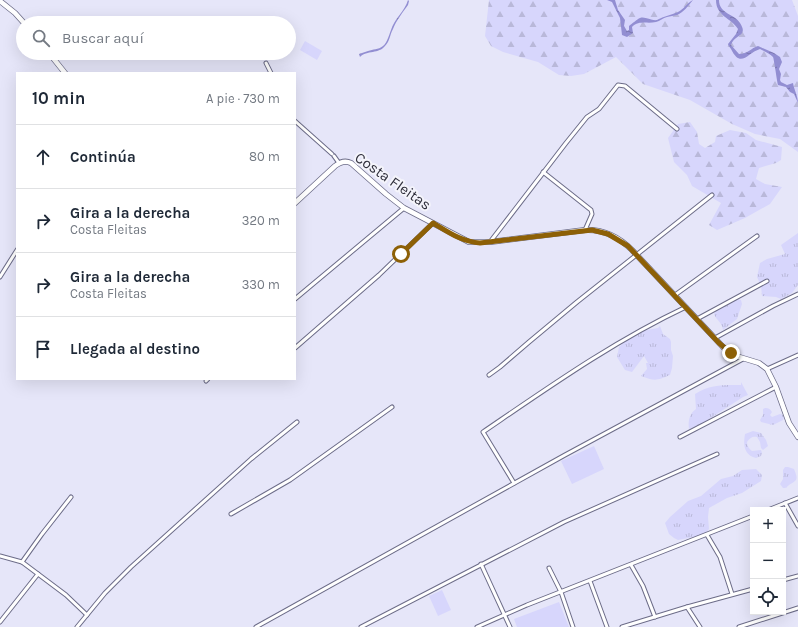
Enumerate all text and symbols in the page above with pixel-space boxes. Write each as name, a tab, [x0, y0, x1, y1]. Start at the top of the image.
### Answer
search box	[16, 16, 296, 60]
icon: search	[30, 27, 52, 49]
text: Buscar aquí	[62, 29, 144, 47]
text: 10 min	[32, 88, 85, 108]
text: A pie · 730 m	[206, 91, 280, 106]
icon: ahead	[32, 146, 54, 168]
text: Continúa	[70, 148, 136, 166]
street label: Costa Fleitas	[351, 148, 435, 214]
text: 80 m	[249, 149, 280, 164]
text: Gira a la derecha	[70, 204, 190, 222]
icon: right	[32, 210, 54, 232]
text: 320 m	[242, 213, 280, 228]
text: Costa Fleitas	[70, 222, 147, 237]
route start	[392, 245, 410, 263]
text: Gira a la derecha	[70, 268, 190, 286]
icon: right	[32, 274, 54, 296]
text: 330 m	[242, 277, 280, 292]
text: Costa Fleitas	[70, 286, 147, 301]
icon: arrive	[32, 338, 54, 360]
text: Llegada al destino	[70, 340, 200, 358]
route end	[722, 344, 740, 362]
map controls	[750, 507, 786, 615]
button: +	[750, 507, 786, 543]
button: −	[750, 543, 786, 579]
button: locate	[750, 579, 786, 615]

